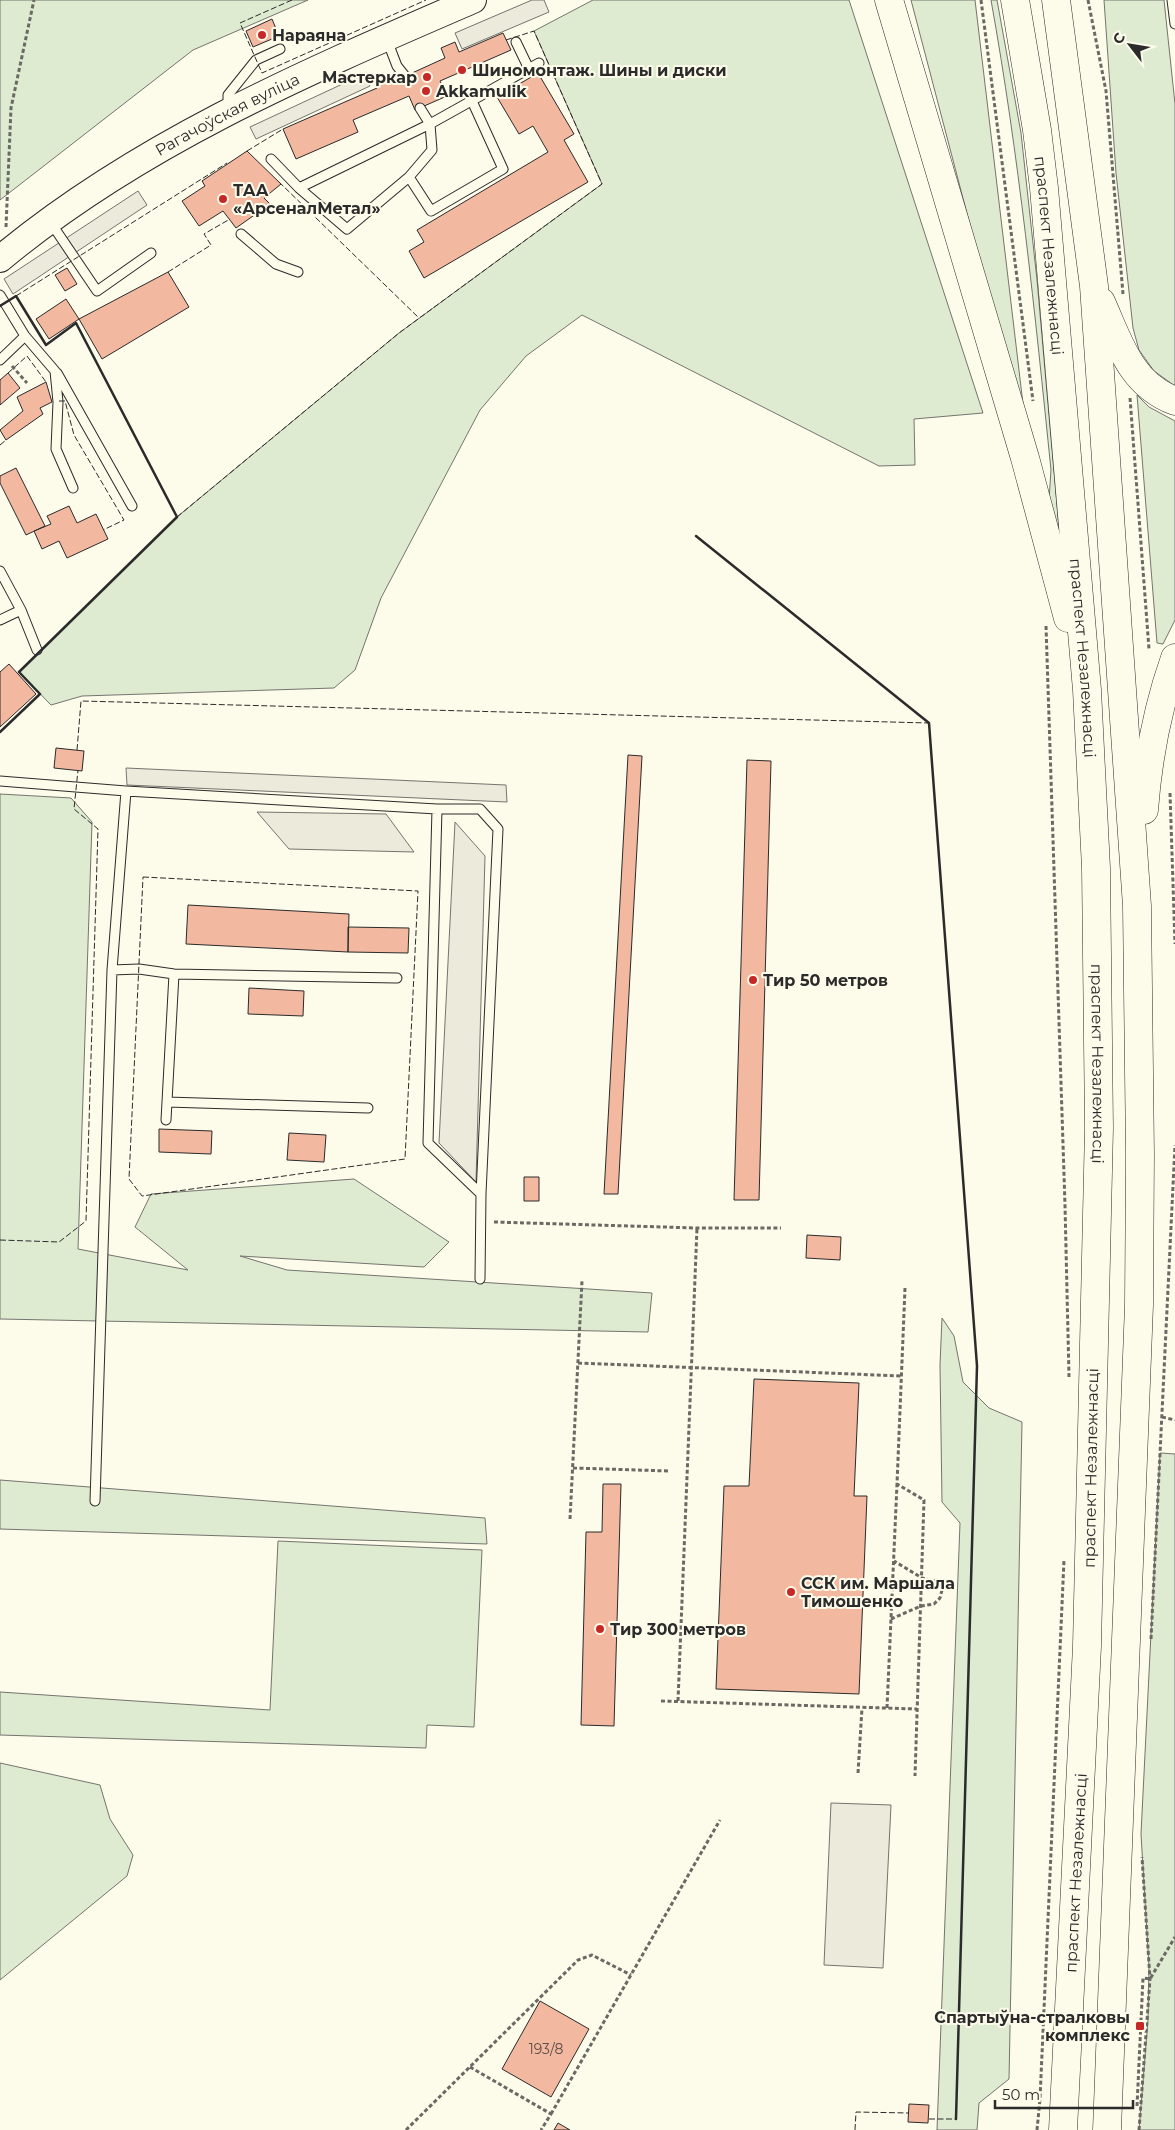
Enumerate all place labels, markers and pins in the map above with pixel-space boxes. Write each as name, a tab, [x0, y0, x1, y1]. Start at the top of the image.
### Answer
place label: Нараяна	[272, 26, 346, 45]
marker: Нараяна	[256, 29, 268, 41]
place label: Шиномонтаж. Шины и диски	[472, 61, 727, 80]
marker: Шиномонтаж. Шины и диски	[456, 64, 468, 76]
place label: Мастеркар	[322, 68, 417, 87]
marker: Мастеркар	[421, 71, 433, 83]
place label: Akkamulik	[435, 82, 527, 101]
marker: Akkamulik	[420, 85, 432, 97]
place label: ТАА «АрсеналМетал»	[233, 181, 381, 218]
marker: ТАА «АрсеналМетал»	[217, 193, 229, 205]
place label: Тир 50 метров	[763, 971, 888, 990]
marker: Тир 50 метров	[747, 974, 759, 986]
place label: ССК им. Маршала Тимошенко	[801, 1574, 955, 1611]
marker: ССК им. Маршала Тимошенко	[785, 1586, 797, 1598]
place label: Тир 300 метров	[610, 1620, 746, 1639]
marker: Тир 300 метров	[594, 1623, 606, 1635]
place label: Спартыўна-стралковы комплекс	[934, 2008, 1131, 2045]
marker: Спартыўна-стралковы комплекс	[1134, 2020, 1146, 2032]

